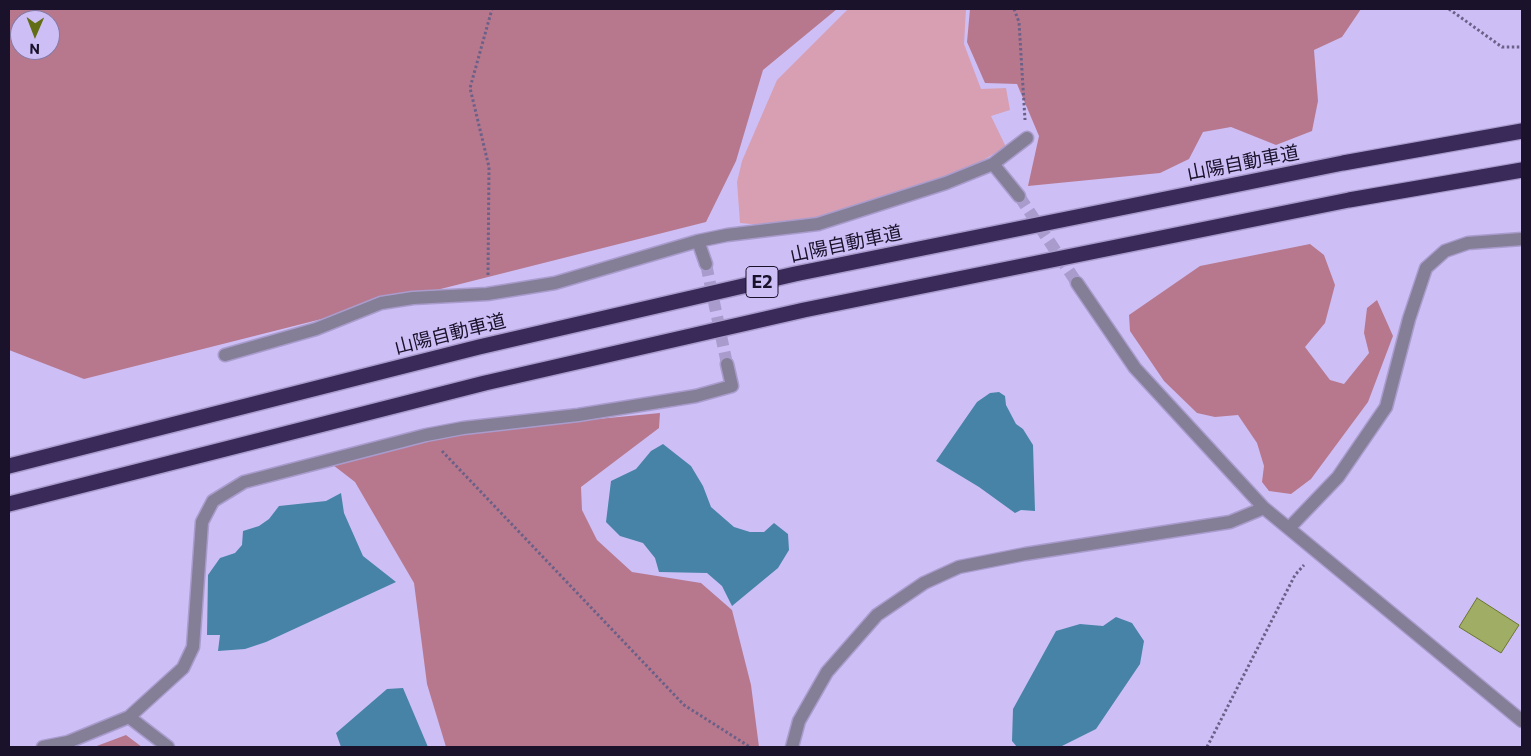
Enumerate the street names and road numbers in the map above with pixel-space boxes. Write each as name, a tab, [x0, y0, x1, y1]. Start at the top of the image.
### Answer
street label: 山陽自動車道	[1185, 141, 1301, 185]
street label: 山陽自動車道	[788, 221, 904, 267]
road number: E2	[746, 266, 778, 298]
street label: 山陽自動車道	[392, 309, 508, 359]

